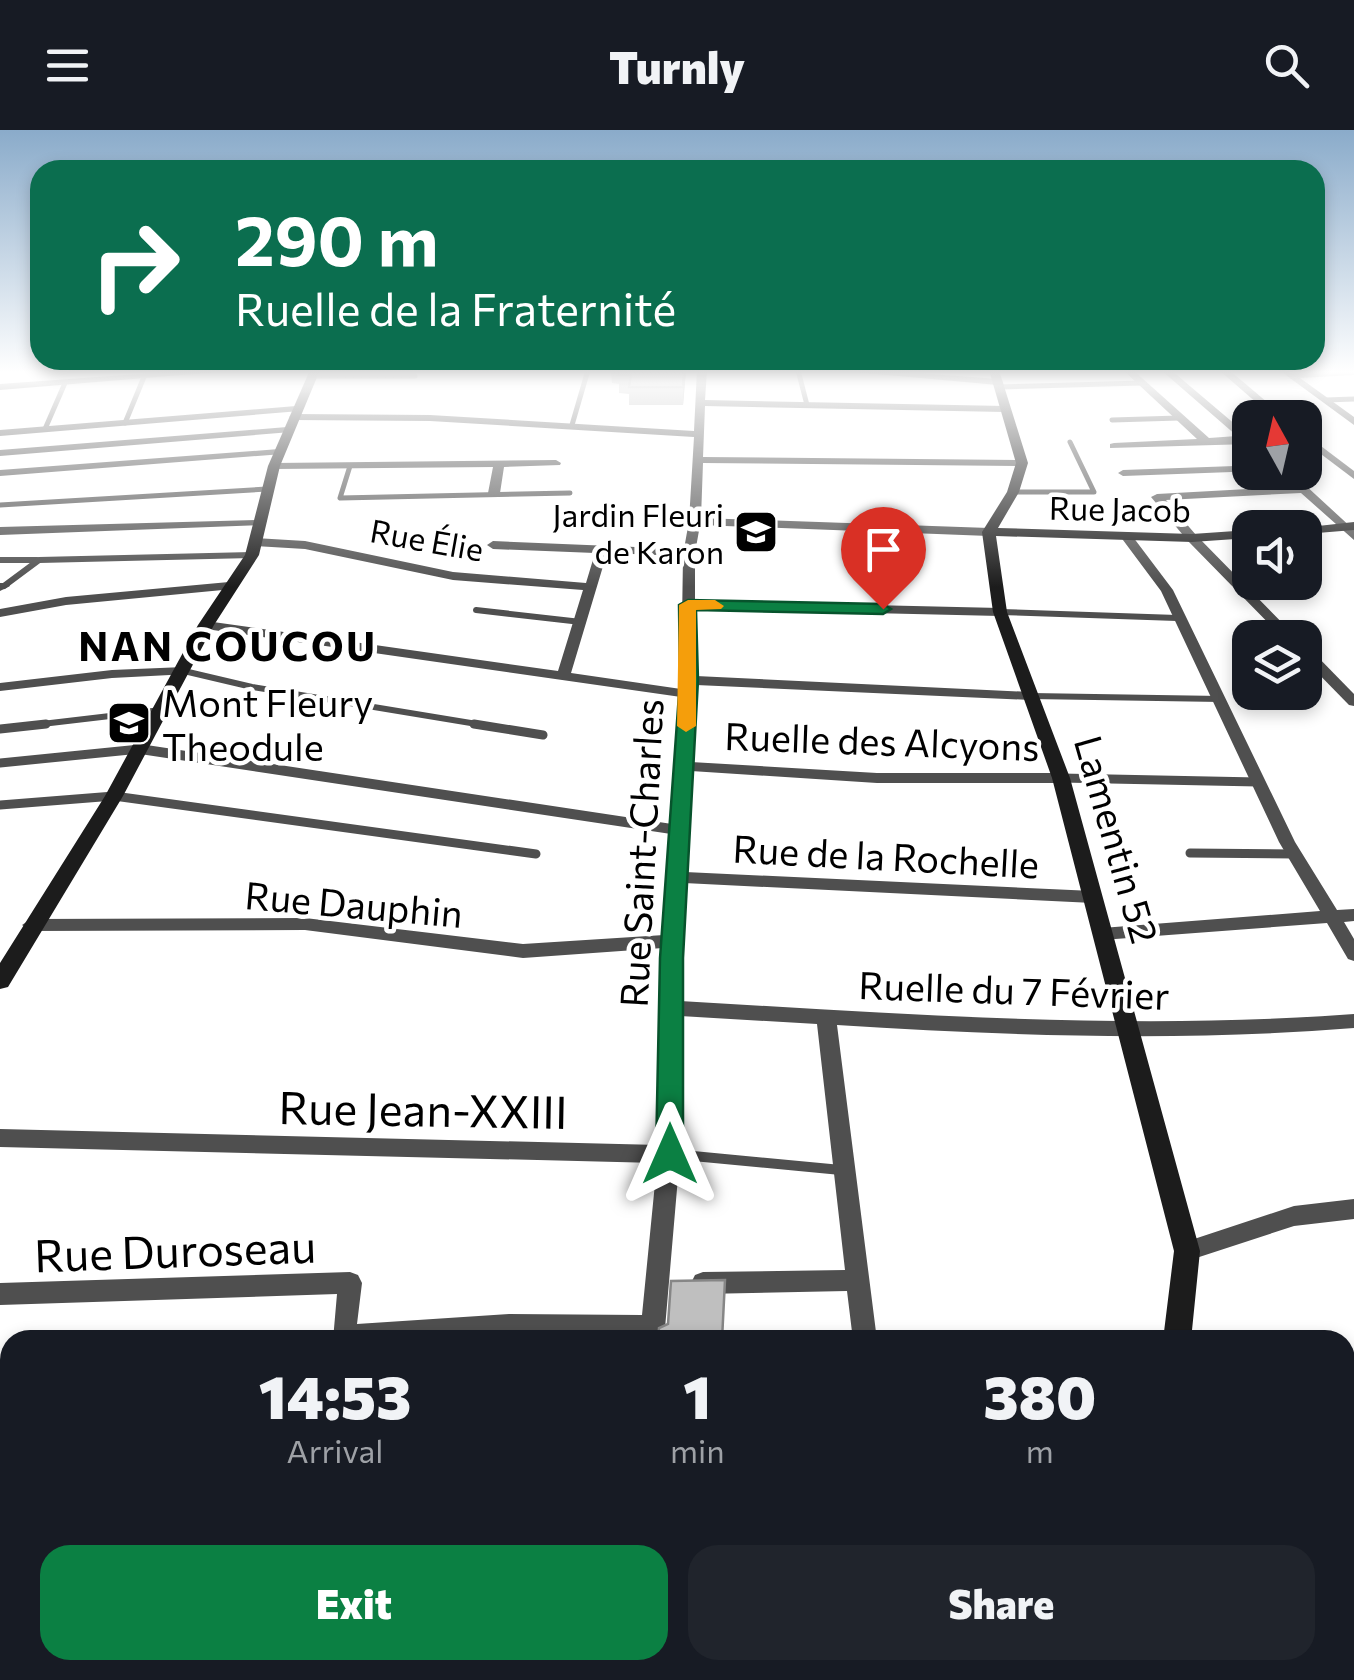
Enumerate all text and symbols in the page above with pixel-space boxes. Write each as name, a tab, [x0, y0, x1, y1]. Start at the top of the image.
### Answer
icon: menu	[40, 38, 95, 93]
text: Turnly	[609, 38, 745, 93]
icon: search	[1259, 38, 1314, 93]
text: 290 m	[235, 195, 439, 280]
icon: right	[70, 200, 200, 330]
text: Ruelle de la Fraternité	[235, 280, 676, 335]
north arrow	[1232, 400, 1322, 490]
map controls	[1232, 400, 1322, 710]
street label: Rue Jacob	[1049, 487, 1191, 529]
place label: Jardin Fleuri de Karon	[552, 494, 724, 571]
pin	[841, 507, 926, 610]
street label: Rue Élie	[367, 509, 487, 569]
school or university icon: Jardin Fleuri de Karon	[733, 509, 779, 555]
button: sound	[1232, 510, 1322, 600]
icon: arrive	[856, 522, 911, 577]
district label: NAN COUCOU	[78, 620, 378, 669]
button: layers	[1232, 620, 1322, 710]
place label: Mont Fleury Theodule	[162, 678, 373, 769]
street label: Rue Saint-Charles	[608, 697, 672, 1009]
school or university icon: Mont Fleury Theodule	[106, 700, 152, 746]
street label: Ruelle des Alcyons	[724, 711, 1040, 769]
street label: Lamentin 52	[1066, 730, 1170, 948]
street label: Rue de la Rochelle	[732, 824, 1040, 886]
street label: Rue Dauphin	[243, 870, 465, 936]
street label: Ruelle du 7 Février	[858, 960, 1170, 1018]
street label: Rue Jean-XXIII	[278, 1078, 568, 1138]
position arrow	[618, 1102, 722, 1206]
street label: Rue Duroseau	[33, 1217, 317, 1281]
text: 14:53	[259, 1358, 411, 1431]
text: 1	[683, 1358, 711, 1431]
text: 380	[983, 1358, 1096, 1431]
text: Arrival	[287, 1430, 383, 1470]
text: min	[670, 1430, 725, 1470]
text: m	[1026, 1430, 1054, 1470]
button: Exit	[40, 1545, 668, 1660]
button: Share	[688, 1545, 1315, 1660]

